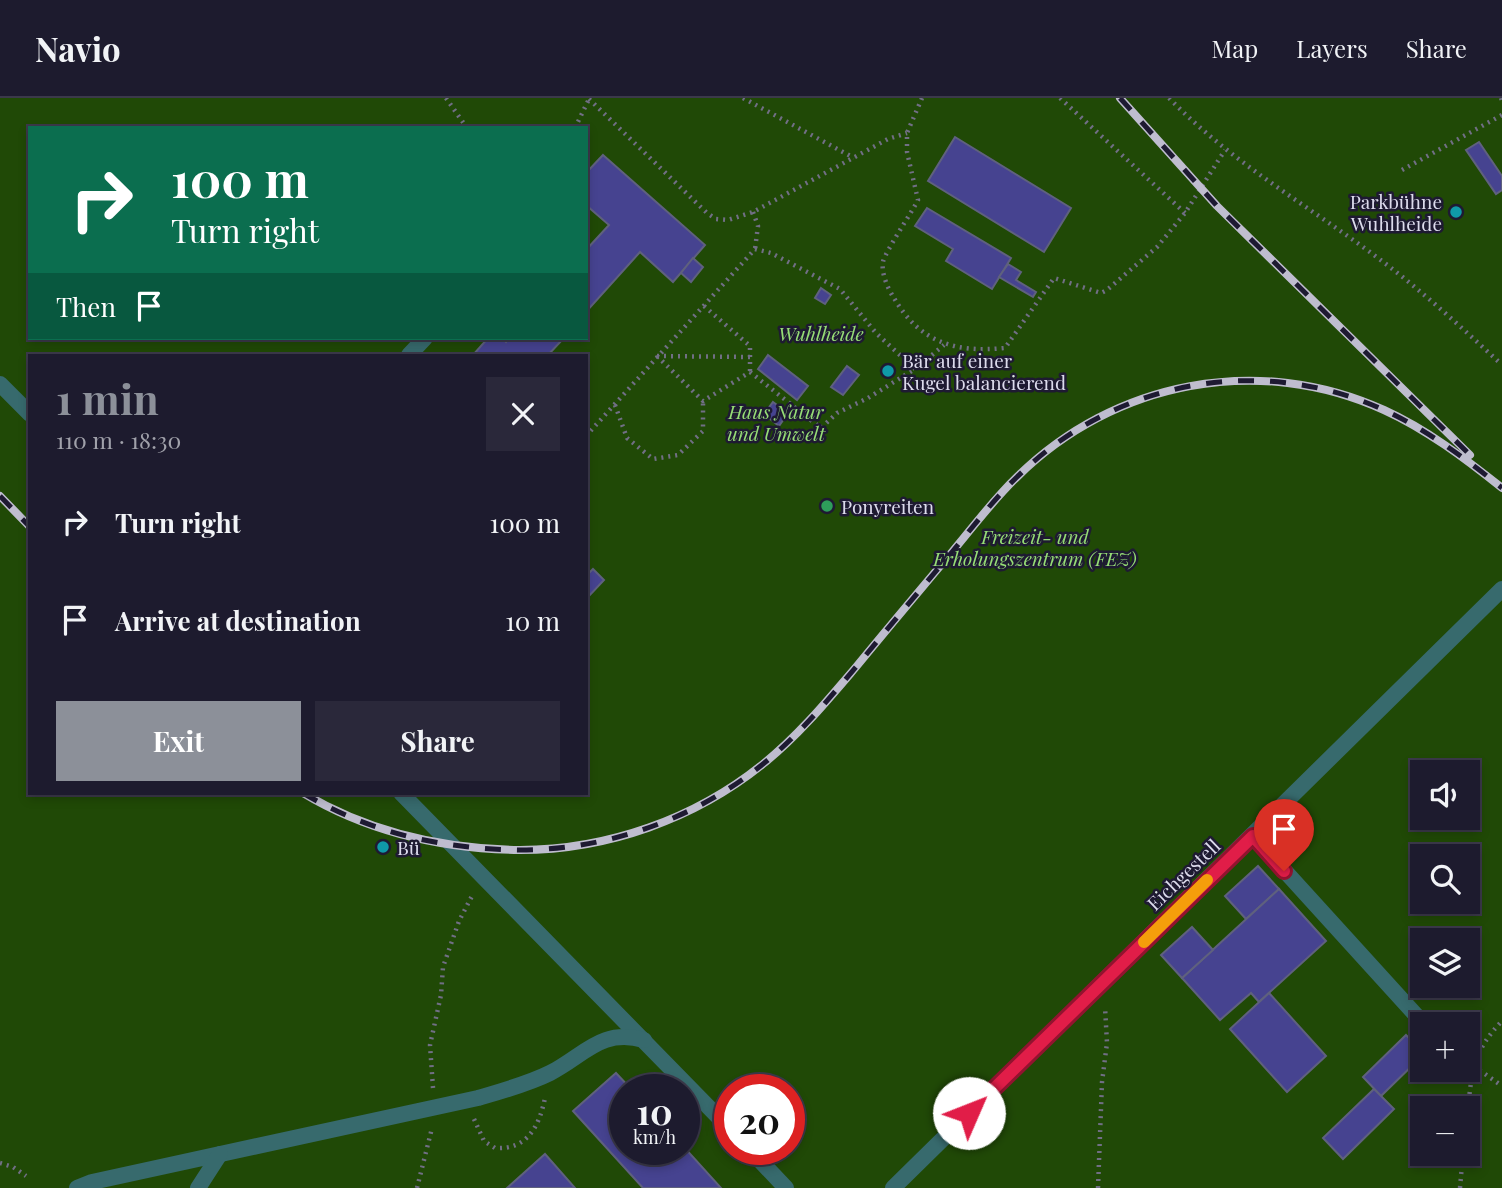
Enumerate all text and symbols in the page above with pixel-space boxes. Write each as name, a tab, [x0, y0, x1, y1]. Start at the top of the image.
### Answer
text: Navio	[35, 26, 121, 70]
text: Map	[1212, 32, 1258, 64]
text: Layers	[1296, 32, 1368, 64]
text: Share	[1406, 32, 1467, 64]
text: 100 m	[171, 145, 309, 210]
icon: right	[56, 154, 147, 245]
place label: Parkbühne Wuhlheide	[1350, 188, 1442, 236]
marker: Parkbühne Wuhlheide	[1448, 204, 1464, 220]
text: Turn right	[171, 208, 319, 251]
icon: arrive	[130, 287, 168, 325]
text: Then	[56, 289, 116, 324]
park label: Wuhlheide	[778, 320, 864, 346]
place label: Bär auf einer Kugel balancierend	[902, 347, 1066, 395]
marker: Bär auf einer Kugel balancierend	[880, 363, 896, 379]
text: 1 min	[56, 370, 159, 426]
button: close	[486, 377, 560, 451]
park label: Haus Natur und Umwelt	[727, 398, 827, 446]
text: 110 m · 18:30	[56, 424, 181, 455]
place label: Ponyreiten	[841, 493, 935, 519]
marker: Ponyreiten	[819, 498, 835, 514]
icon: right	[56, 503, 94, 541]
text: Turn right	[115, 505, 241, 540]
text: 100 m	[490, 505, 560, 540]
park label: Freizeit- und Erholungszentrum (FEZ)	[932, 523, 1137, 571]
icon: arrive	[56, 601, 94, 639]
text: Arrive at destination	[115, 603, 361, 638]
text: 10 m	[505, 603, 560, 638]
button: Exit	[56, 701, 301, 781]
button: Share	[315, 701, 560, 781]
map controls	[1410, 760, 1480, 1166]
button: sound	[1410, 760, 1480, 830]
pin	[1254, 799, 1314, 871]
icon: arrive	[1265, 810, 1303, 848]
street label: Eichgestell	[1141, 832, 1226, 915]
place label: Bü	[397, 834, 420, 860]
marker: Bü	[375, 839, 391, 855]
button: search	[1410, 844, 1480, 914]
button: layers	[1410, 928, 1480, 998]
button: +	[1410, 1012, 1480, 1082]
speed limit sign: 20	[714, 1074, 805, 1165]
position arrow	[932, 1076, 1006, 1150]
text: 10	[637, 1087, 672, 1134]
button: −	[1410, 1096, 1480, 1166]
text: km/h	[633, 1125, 676, 1149]

